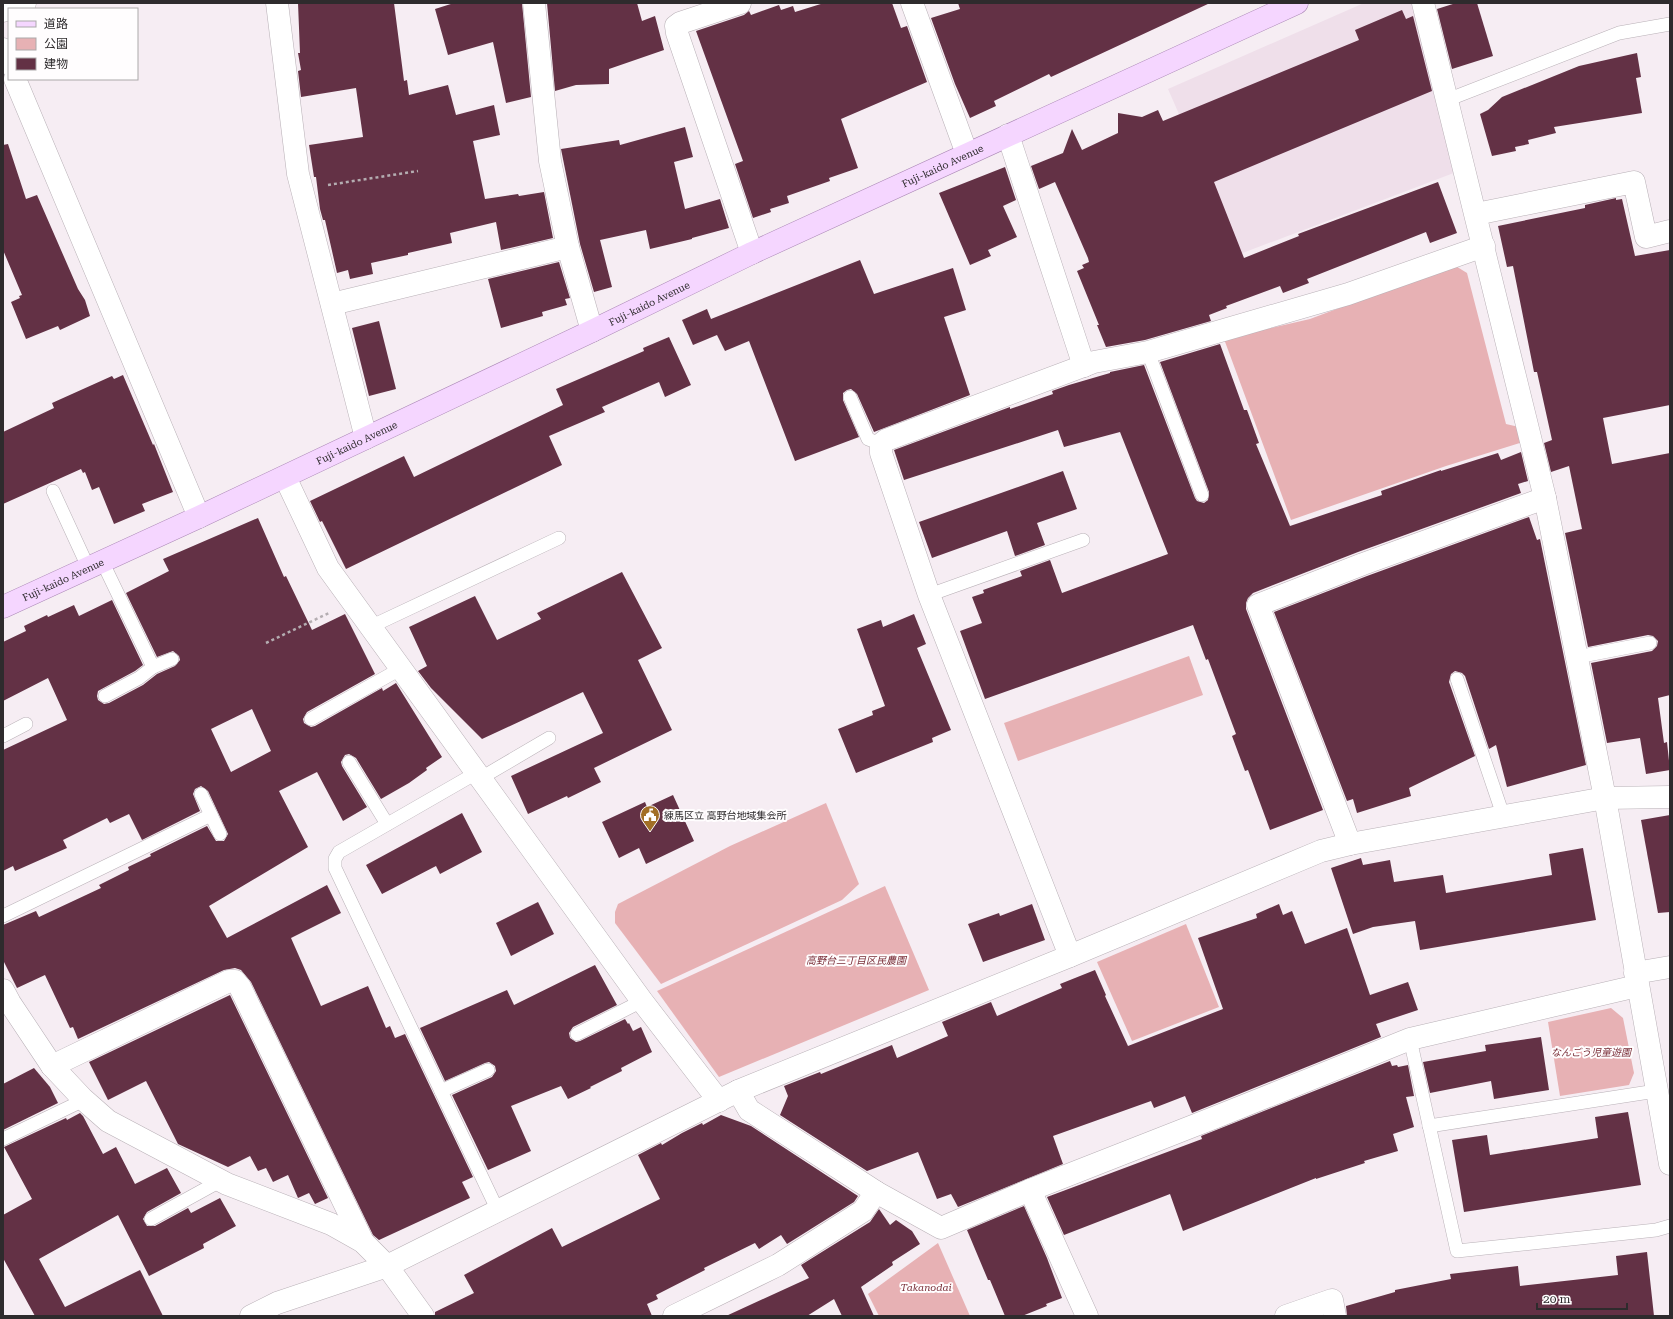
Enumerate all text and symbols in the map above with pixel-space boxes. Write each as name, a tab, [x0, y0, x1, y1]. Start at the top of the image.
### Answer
legend	[8, 8, 138, 80]
text: 道路	[44, 17, 68, 31]
text: 公園	[44, 37, 68, 51]
text: 建物	[44, 57, 68, 71]
street label: Fuji-kaido Avenue	[900, 142, 985, 189]
street label: Fuji-kaido Avenue	[607, 279, 692, 327]
street label: Fuji-kaido Avenue	[314, 418, 399, 466]
street label: Fuji-kaido Avenue	[20, 556, 106, 603]
public building icon: 練馬区立 高野台地域集会所	[639, 804, 661, 832]
place label: 練馬区立 高野台地域集会所	[664, 810, 787, 821]
park label: 高野台三丁目区民農園	[806, 955, 908, 966]
park label: なんごう児童遊園	[1551, 1047, 1633, 1058]
park label: Takanodai	[900, 1282, 952, 1293]
scale bar	[1537, 1285, 1627, 1311]
text: 20 m	[1543, 1292, 1570, 1306]

